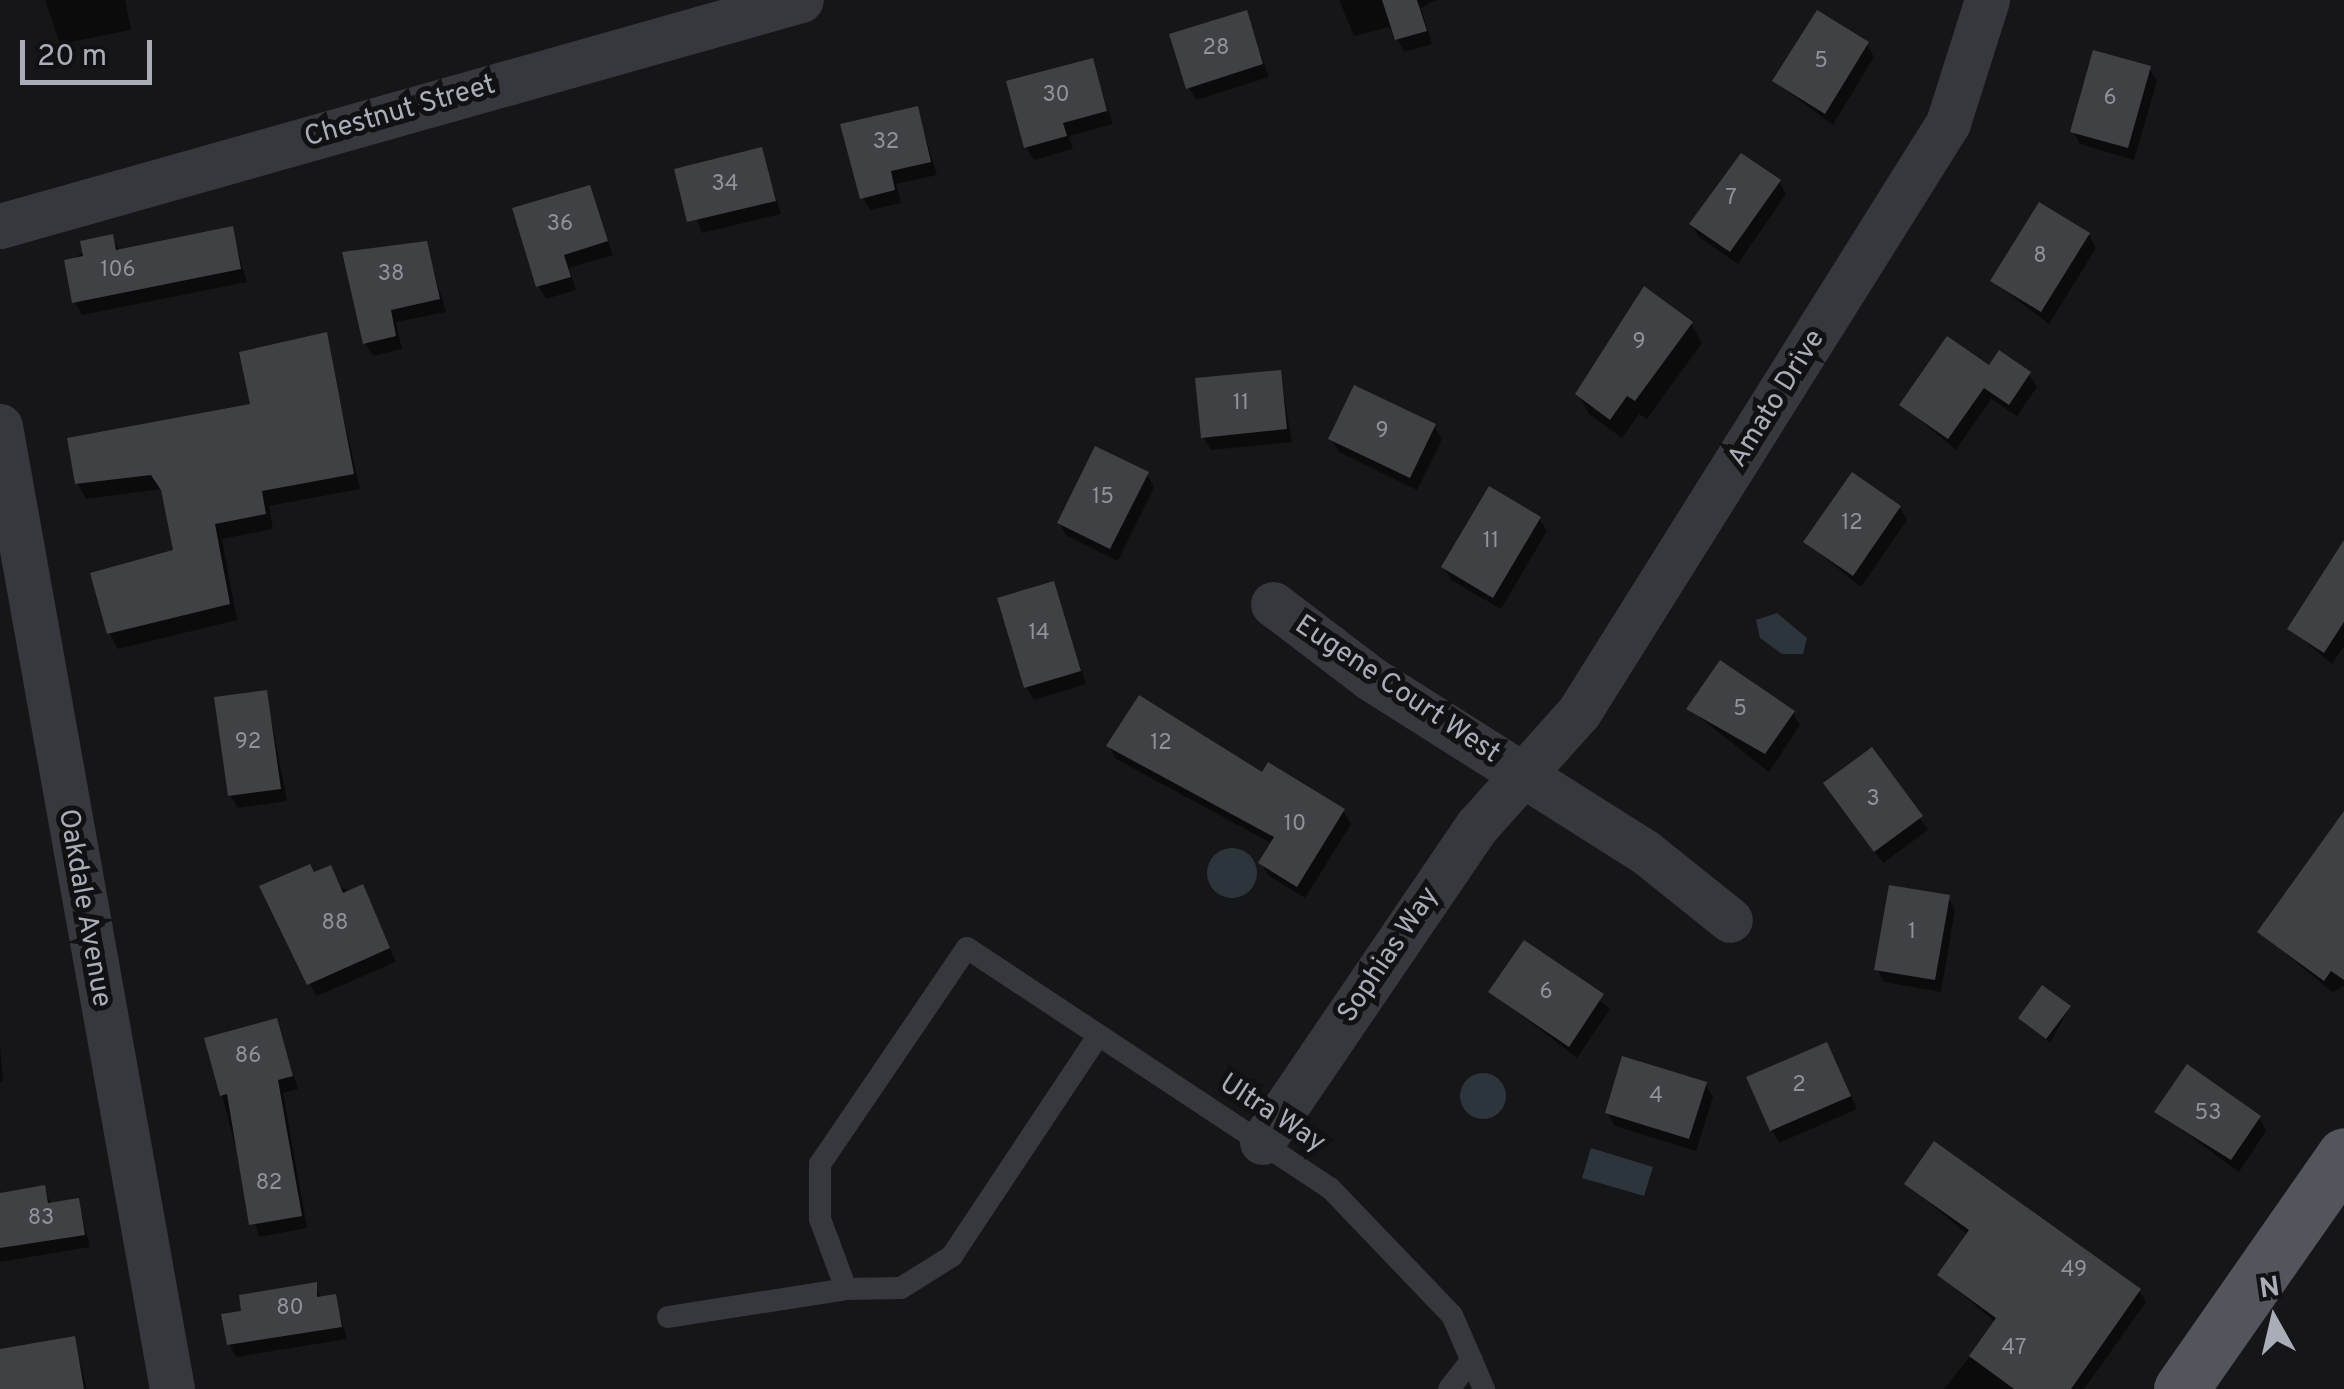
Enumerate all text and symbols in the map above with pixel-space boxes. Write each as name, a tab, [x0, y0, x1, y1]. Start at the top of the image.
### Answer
scale bar	[25, 20, 158, 82]
house number: 28	[1203, 36, 1229, 62]
text: 20 m	[37, 39, 107, 76]
house number: 5	[1814, 49, 1828, 75]
street label: Chestnut Street	[301, 69, 499, 155]
house number: 30	[1042, 83, 1070, 109]
house number: 6	[2103, 86, 2117, 112]
house number: 32	[873, 130, 899, 156]
house number: 34	[712, 172, 738, 198]
house number: 7	[1725, 186, 1737, 212]
house number: 36	[547, 212, 573, 238]
house number: 8	[2033, 244, 2047, 270]
house number: 106	[100, 258, 136, 284]
house number: 38	[378, 262, 404, 288]
street label: Amato Drive	[1721, 324, 1833, 474]
house number: 9	[1632, 330, 1646, 356]
house number: 11	[1233, 391, 1249, 417]
house number: 9	[1375, 419, 1389, 445]
house number: 15	[1092, 485, 1114, 511]
house number: 12	[1841, 511, 1863, 537]
house number: 11	[1483, 529, 1499, 555]
street label: Eugene Court West	[1288, 609, 1506, 771]
house number: 14	[1028, 621, 1050, 647]
house number: 5	[1733, 697, 1747, 723]
house number: 92	[235, 730, 261, 756]
house number: 12	[1150, 731, 1172, 757]
house number: 3	[1866, 787, 1880, 813]
street label: Oakdale Avenue	[50, 806, 118, 1010]
house number: 10	[1284, 812, 1306, 838]
street label: Sophias Way	[1331, 880, 1447, 1030]
house number: 88	[322, 911, 348, 937]
house number: 1	[1908, 920, 1916, 946]
house number: 6	[1539, 980, 1553, 1006]
house number: 86	[235, 1044, 261, 1070]
street label: Ultra Way	[1213, 1067, 1331, 1161]
house number: 2	[1792, 1073, 1806, 1099]
house number: 4	[1649, 1084, 1663, 1110]
house number: 53	[2195, 1101, 2221, 1127]
house number: 82	[256, 1171, 282, 1197]
house number: 83	[28, 1206, 54, 1232]
house number: 49	[2061, 1258, 2087, 1284]
north arrow	[2224, 1269, 2324, 1369]
text: N	[2257, 1270, 2282, 1309]
house number: 80	[276, 1296, 304, 1322]
house number: 47	[2002, 1336, 2026, 1362]

